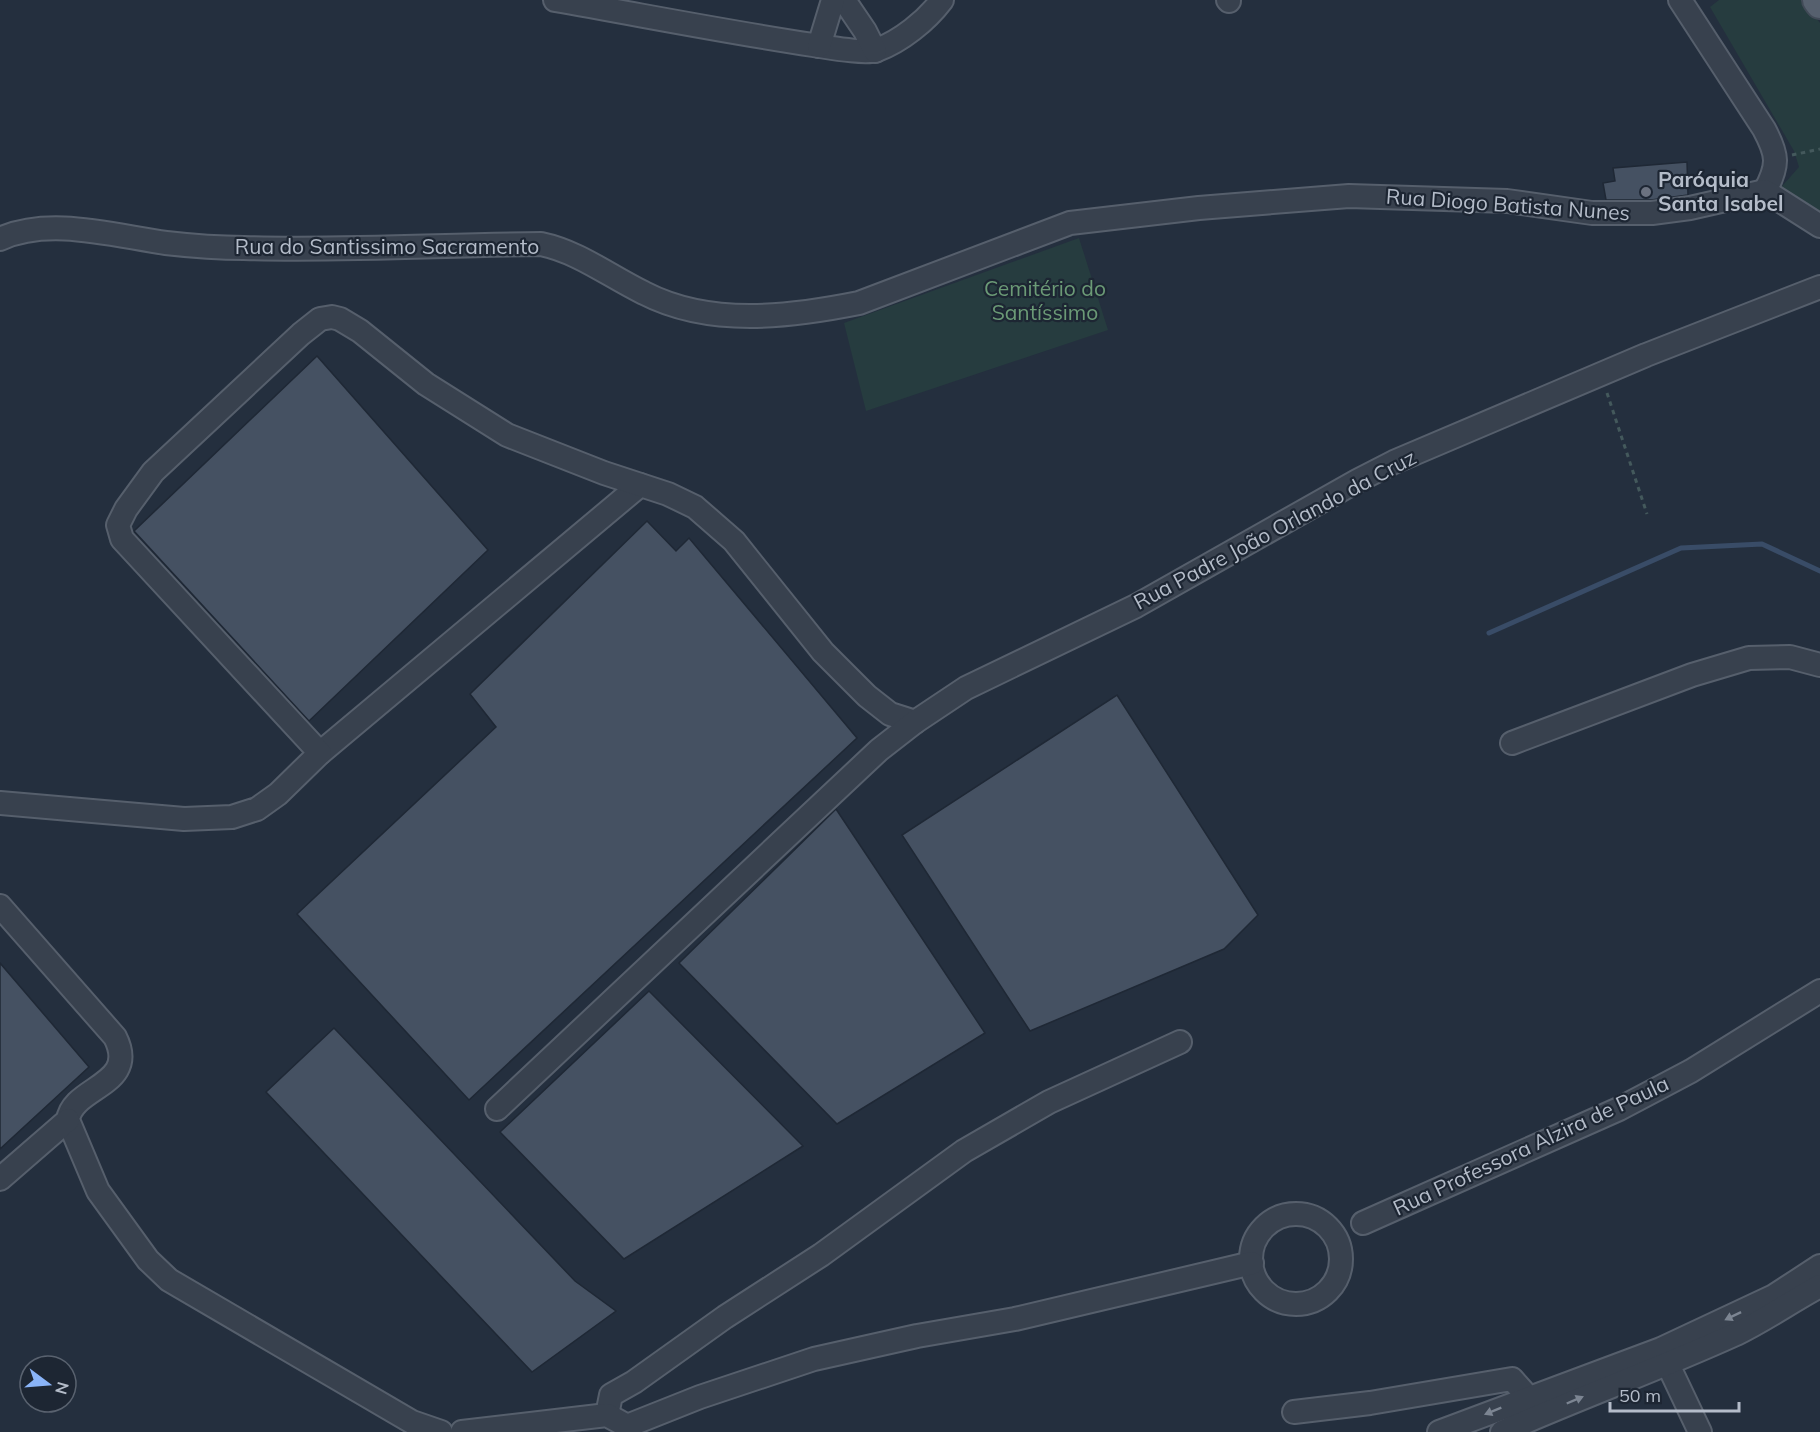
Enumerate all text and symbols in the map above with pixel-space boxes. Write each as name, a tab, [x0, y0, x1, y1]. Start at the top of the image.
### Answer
place label: Paróquia Santa Isabel	[1658, 166, 1783, 216]
street label: Rua Diogo Batista Nunes	[1385, 183, 1631, 225]
marker: Paróquia Santa Isabel	[1639, 185, 1653, 199]
street label: Rua do Santissimo Sacramento	[235, 233, 539, 259]
park label: Cemitério do Santíssimo	[984, 275, 1106, 325]
street label: Rua Padre João Orlando da Cruz	[1129, 443, 1420, 615]
street label: Rua Professora Alzira de Paula	[1389, 1070, 1673, 1221]
one-way arrow	[1724, 1311, 1741, 1320]
north arrow	[18, 1354, 78, 1414]
scale bar	[1610, 1375, 1739, 1413]
text: N	[51, 1380, 74, 1397]
text: 50 m	[1619, 1384, 1661, 1407]
one-way arrow	[1566, 1395, 1584, 1405]
one-way arrow	[1484, 1406, 1502, 1416]

